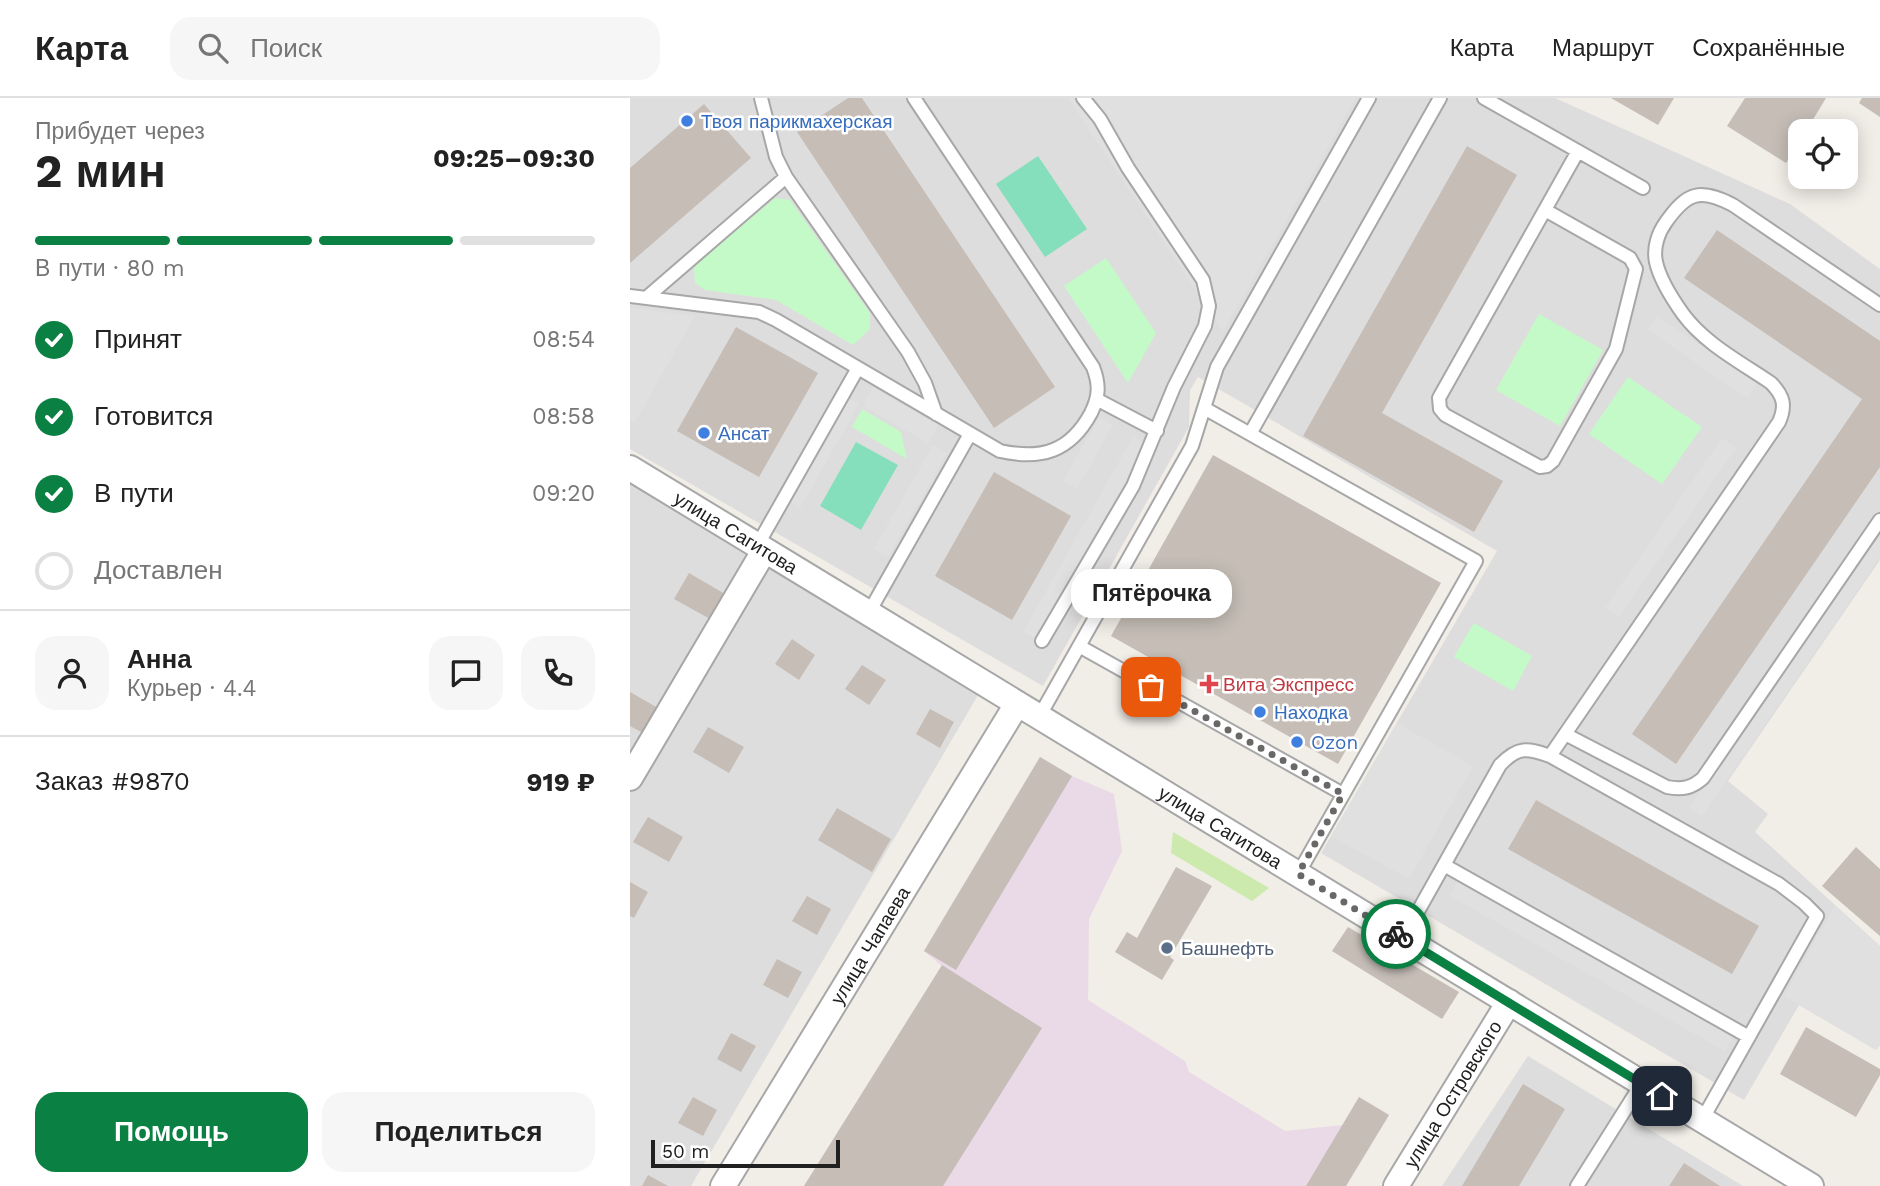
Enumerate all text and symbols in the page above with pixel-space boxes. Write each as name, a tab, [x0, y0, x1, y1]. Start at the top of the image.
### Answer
search box	[170, 17, 660, 80]
text: Карта	[35, 29, 128, 68]
icon: search	[194, 29, 232, 67]
text: Поиск	[250, 33, 322, 63]
text: Карта	[1450, 34, 1514, 62]
text: Маршрут	[1552, 34, 1654, 62]
text: Сохранённые	[1692, 34, 1845, 62]
place label: Твоя парикмахерская	[701, 110, 892, 133]
marker: Твоя парикмахерская	[679, 113, 695, 129]
text: Прибудет через	[35, 118, 205, 145]
map controls	[1788, 119, 1858, 189]
button: locate	[1788, 119, 1858, 189]
text: 09:25–09:30	[433, 143, 595, 173]
text: 2 мин	[35, 144, 166, 198]
text: В пути · 80 m	[35, 255, 185, 282]
icon: check	[35, 321, 73, 359]
text: Принят	[94, 324, 182, 354]
text: 08:54	[532, 326, 595, 353]
icon: check	[35, 398, 73, 436]
text: Готовится	[94, 401, 213, 431]
text: 08:58	[532, 403, 595, 430]
place label: Ансат	[718, 422, 770, 445]
marker: Ансат	[696, 425, 712, 441]
icon: check	[35, 475, 73, 513]
text: В пути	[94, 478, 174, 508]
text: 09:20	[532, 480, 595, 507]
street label: улица Сагитова	[670, 486, 802, 579]
text: Доставлен	[94, 555, 223, 585]
callout: Пятёрочка	[1070, 568, 1232, 617]
text: Пятёрочка	[1092, 580, 1211, 607]
button: person	[35, 636, 109, 710]
button: chat	[429, 636, 503, 710]
button: phone	[521, 636, 595, 710]
text: Анна	[127, 644, 192, 674]
pin	[1121, 657, 1181, 717]
icon: bag	[1132, 668, 1170, 706]
place label: Вита Экспресс	[1223, 673, 1354, 696]
text: Курьер · 4.4	[127, 675, 257, 702]
marker: Вита Экспресс	[1201, 676, 1217, 692]
place label: Находка	[1274, 701, 1349, 724]
marker: Находка	[1252, 704, 1268, 720]
place label: Ozon	[1311, 731, 1358, 754]
marker: Ozon	[1289, 734, 1305, 750]
text: Заказ #9870	[35, 766, 190, 796]
text: 919 ₽	[526, 767, 595, 797]
street label: улица Сагитова	[1154, 781, 1287, 873]
street label: улица Чапаева	[825, 882, 915, 1008]
courier	[1361, 899, 1431, 969]
icon: bike	[1377, 915, 1415, 953]
place label: Башнефть	[1181, 937, 1274, 960]
marker: Башнефть	[1159, 940, 1175, 956]
street label: улица Островского	[1399, 1016, 1506, 1172]
pin	[1632, 1066, 1692, 1126]
icon: home	[1643, 1077, 1681, 1115]
button: Помощь	[35, 1092, 308, 1172]
button: Поделиться	[322, 1092, 595, 1172]
scale bar	[651, 1137, 840, 1169]
text: 50 m	[662, 1140, 709, 1163]

